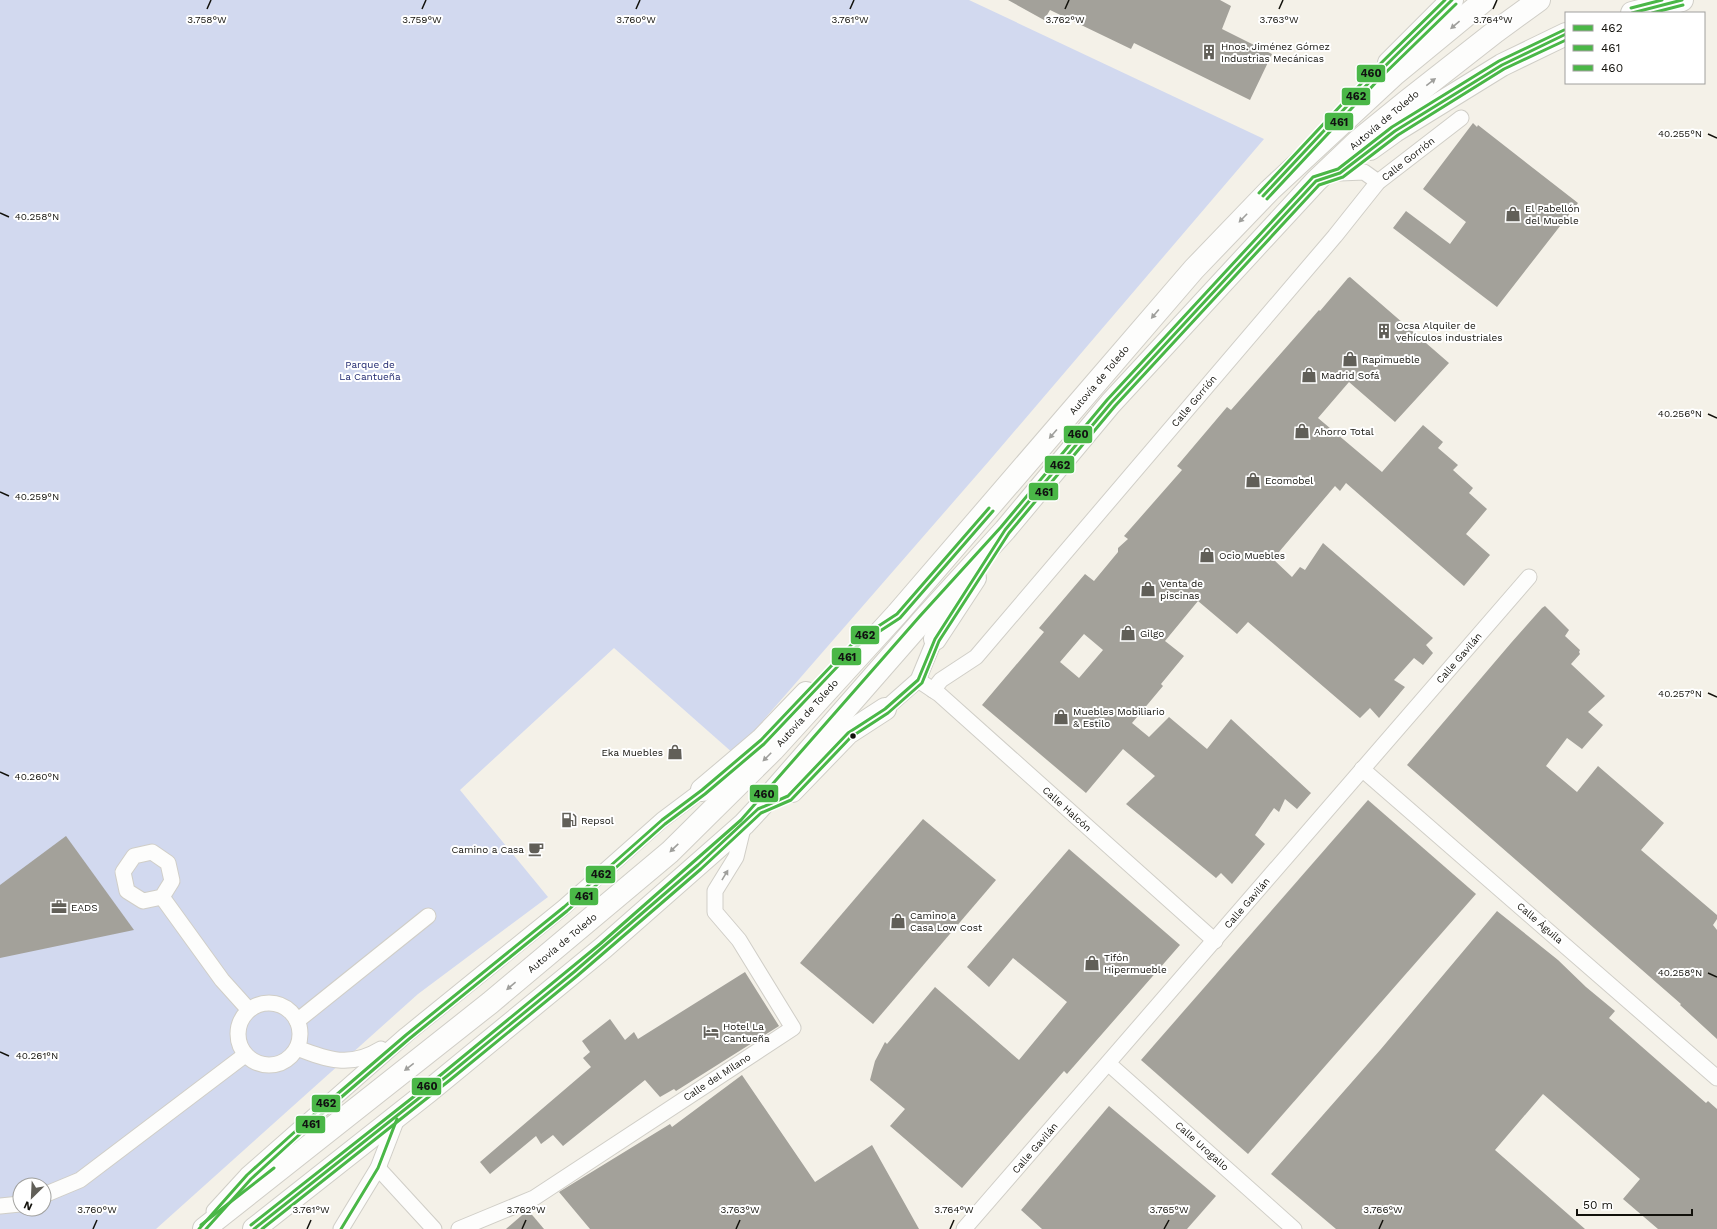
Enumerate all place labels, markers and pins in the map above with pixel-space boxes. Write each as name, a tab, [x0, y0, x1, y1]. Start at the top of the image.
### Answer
place label: Hnos. Jiménez Gómez Industrias Mecánicas	[1221, 41, 1330, 64]
building icon: Hnos. Jiménez Gómez Industrias Mecánicas	[1200, 43, 1218, 61]
place label: El Pabellón del Mueble	[1525, 203, 1580, 226]
shop icon: El Pabellón del Mueble	[1504, 205, 1522, 223]
place label: Ocsa Alquiler de vehículos industriales	[1396, 320, 1503, 343]
building icon: Ocsa Alquiler de vehículos industriales	[1375, 322, 1393, 340]
shop icon: Rapimueble	[1341, 350, 1359, 368]
place label: Rapimueble	[1362, 354, 1420, 365]
shop icon: Madrid Sofá	[1300, 366, 1318, 384]
place label: Madrid Sofá	[1321, 370, 1380, 381]
shop icon: Ahorro Total	[1293, 422, 1311, 440]
place label: Ahorro Total	[1314, 426, 1374, 437]
shop icon: Ecomobel	[1244, 471, 1262, 489]
place label: Ecomobel	[1265, 475, 1313, 486]
shop icon: Ocio Muebles	[1198, 546, 1216, 564]
place label: Ocio Muebles	[1219, 550, 1285, 561]
place label: Venta de piscinas	[1160, 578, 1203, 601]
shop icon: Venta de piscinas	[1139, 580, 1157, 598]
shop icon: Gilgo	[1119, 624, 1137, 642]
place label: Gilgo	[1140, 628, 1164, 639]
place label: Muebles Mobiliario & Estilo	[1073, 706, 1165, 729]
shop icon: Muebles Mobiliario & Estilo	[1052, 708, 1070, 726]
unlabelled marker	[848, 731, 858, 741]
shop icon: Eka Muebles	[666, 743, 684, 761]
place label: Eka Muebles	[601, 747, 663, 758]
fuel station icon: Repsol	[560, 811, 578, 829]
place label: Repsol	[581, 815, 614, 826]
cafe icon: Camino a Casa	[527, 840, 545, 858]
place label: Camino a Casa	[451, 844, 524, 855]
office icon: EADS	[50, 898, 68, 916]
place label: EADS	[71, 902, 98, 913]
place label: Camino a Casa Low Cost	[910, 910, 983, 933]
shop icon: Camino a Casa Low Cost	[889, 912, 907, 930]
place label: Tifón Hipermueble	[1104, 952, 1167, 975]
shop icon: Tifón Hipermueble	[1083, 954, 1101, 972]
place label: Hotel La Cantueña	[723, 1021, 770, 1044]
hotel icon: Hotel La Cantueña	[702, 1023, 720, 1041]

